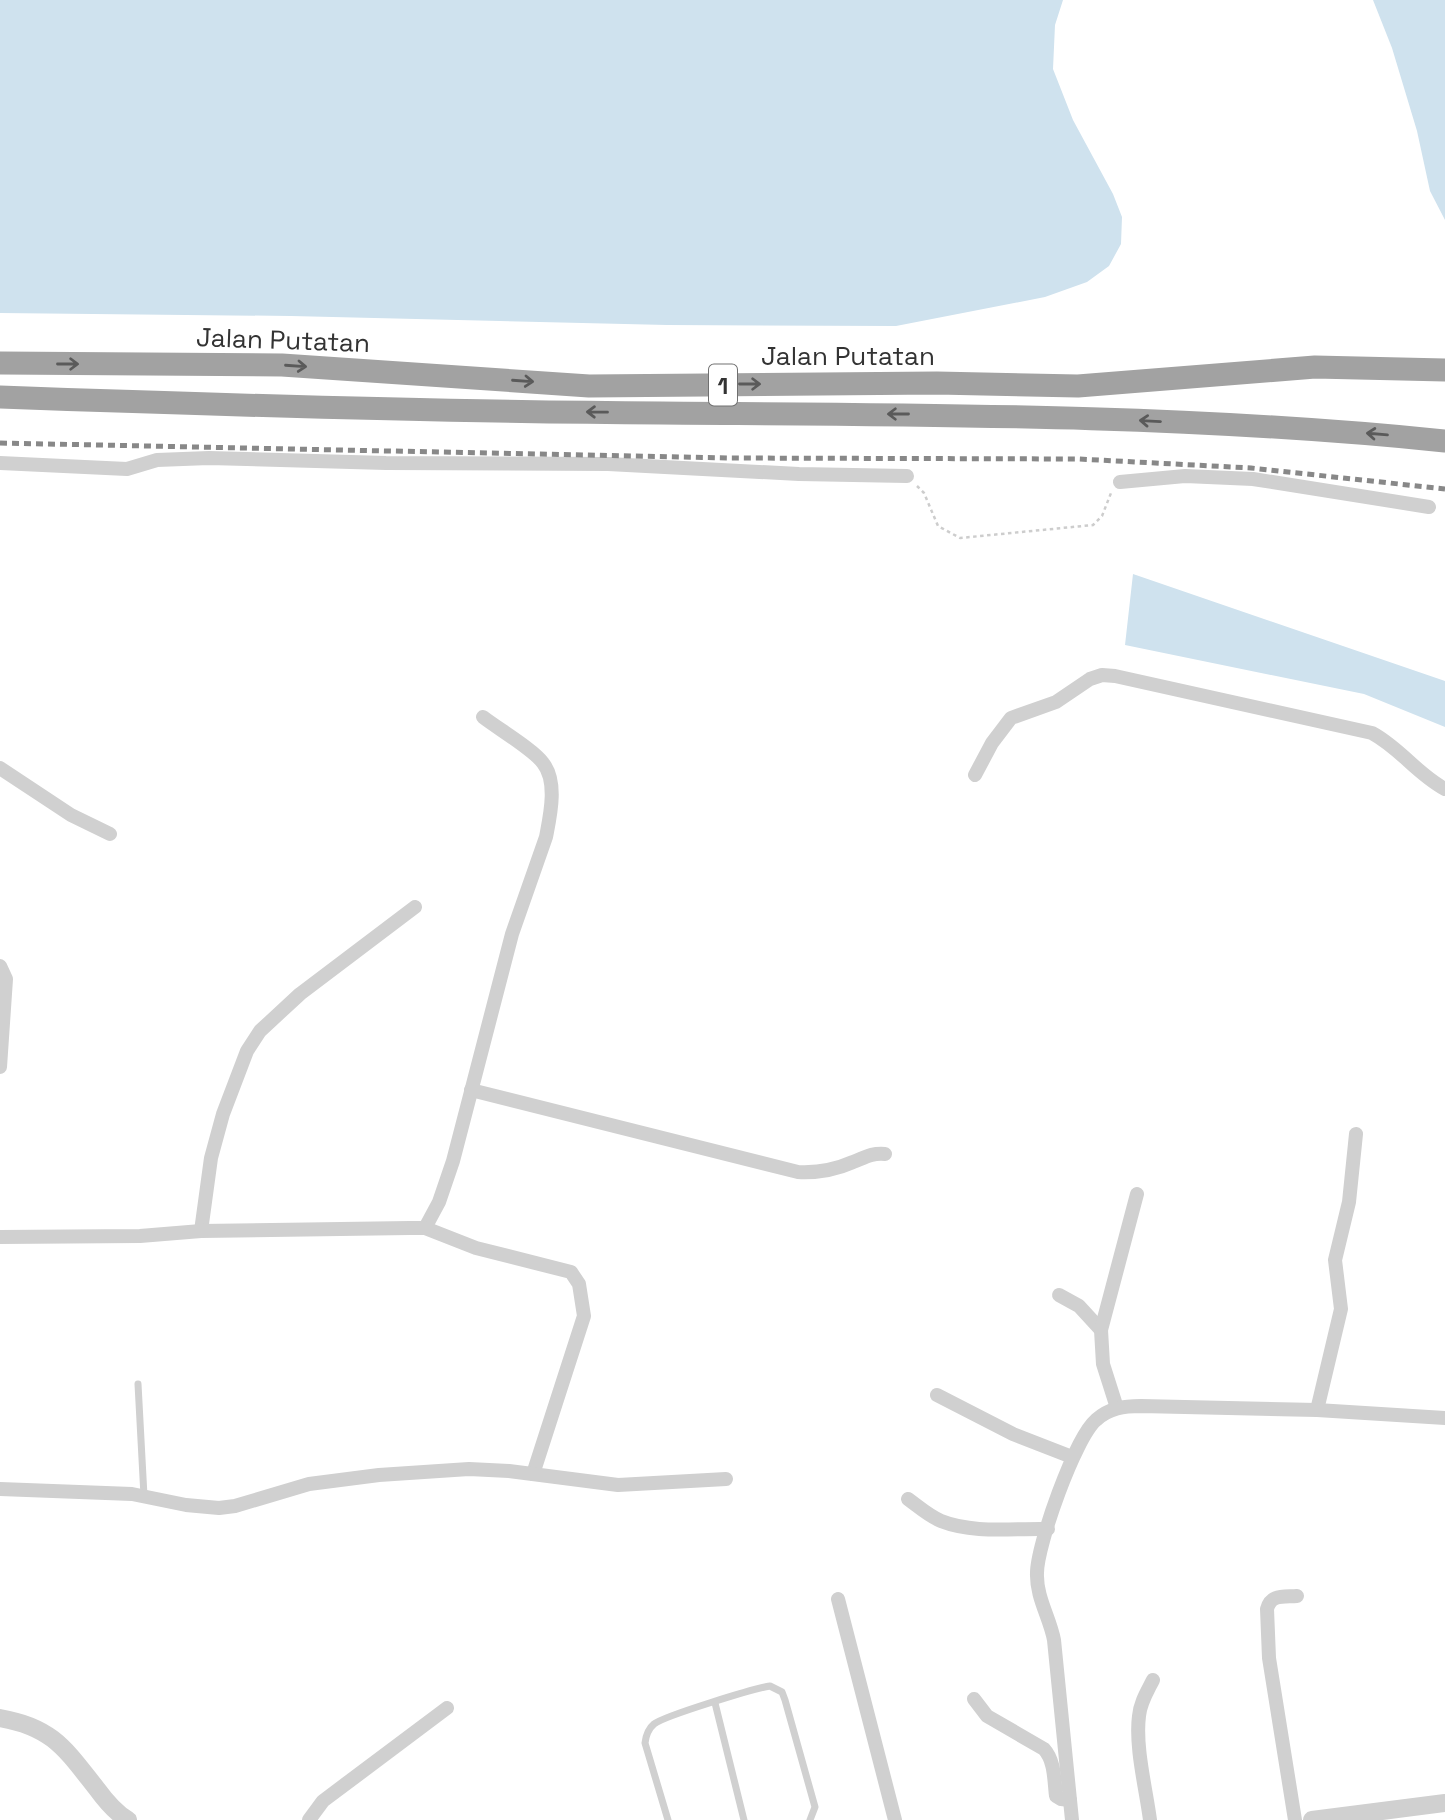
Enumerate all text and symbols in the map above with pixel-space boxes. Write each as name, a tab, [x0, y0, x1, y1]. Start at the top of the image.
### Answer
street label: Jalan Putatan	[195, 320, 371, 360]
street label: Jalan Putatan	[761, 339, 935, 373]
one-way arrow	[56, 357, 79, 371]
one-way arrow	[284, 360, 306, 373]
road number: 1	[709, 364, 737, 406]
one-way arrow	[511, 375, 533, 388]
one-way arrow	[738, 377, 761, 391]
one-way arrow	[586, 406, 609, 419]
one-way arrow	[887, 407, 910, 421]
one-way arrow	[1139, 414, 1162, 427]
one-way arrow	[1366, 427, 1389, 440]

